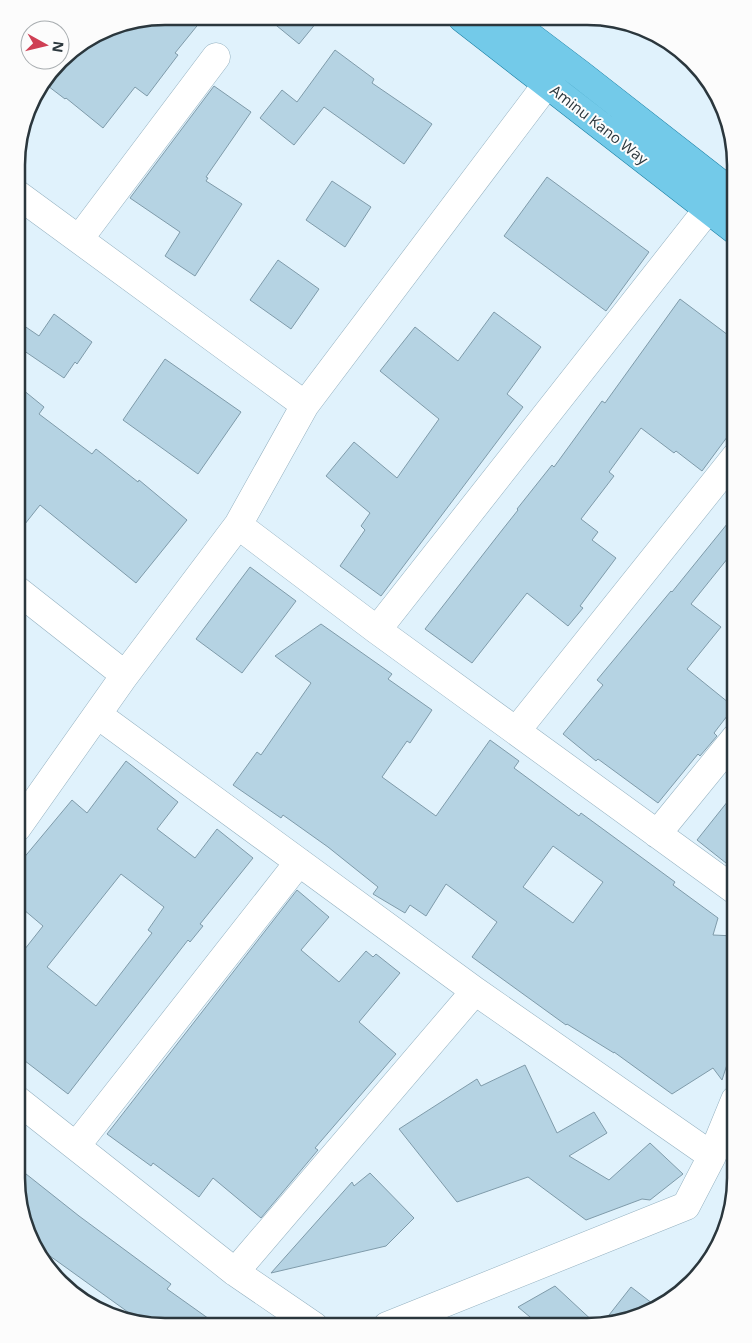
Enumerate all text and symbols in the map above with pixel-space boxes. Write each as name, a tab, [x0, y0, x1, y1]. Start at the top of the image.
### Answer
north arrow	[20, 20, 70, 70]
text: N	[48, 40, 69, 54]
street label: Aminu Kano Way	[547, 80, 653, 169]

